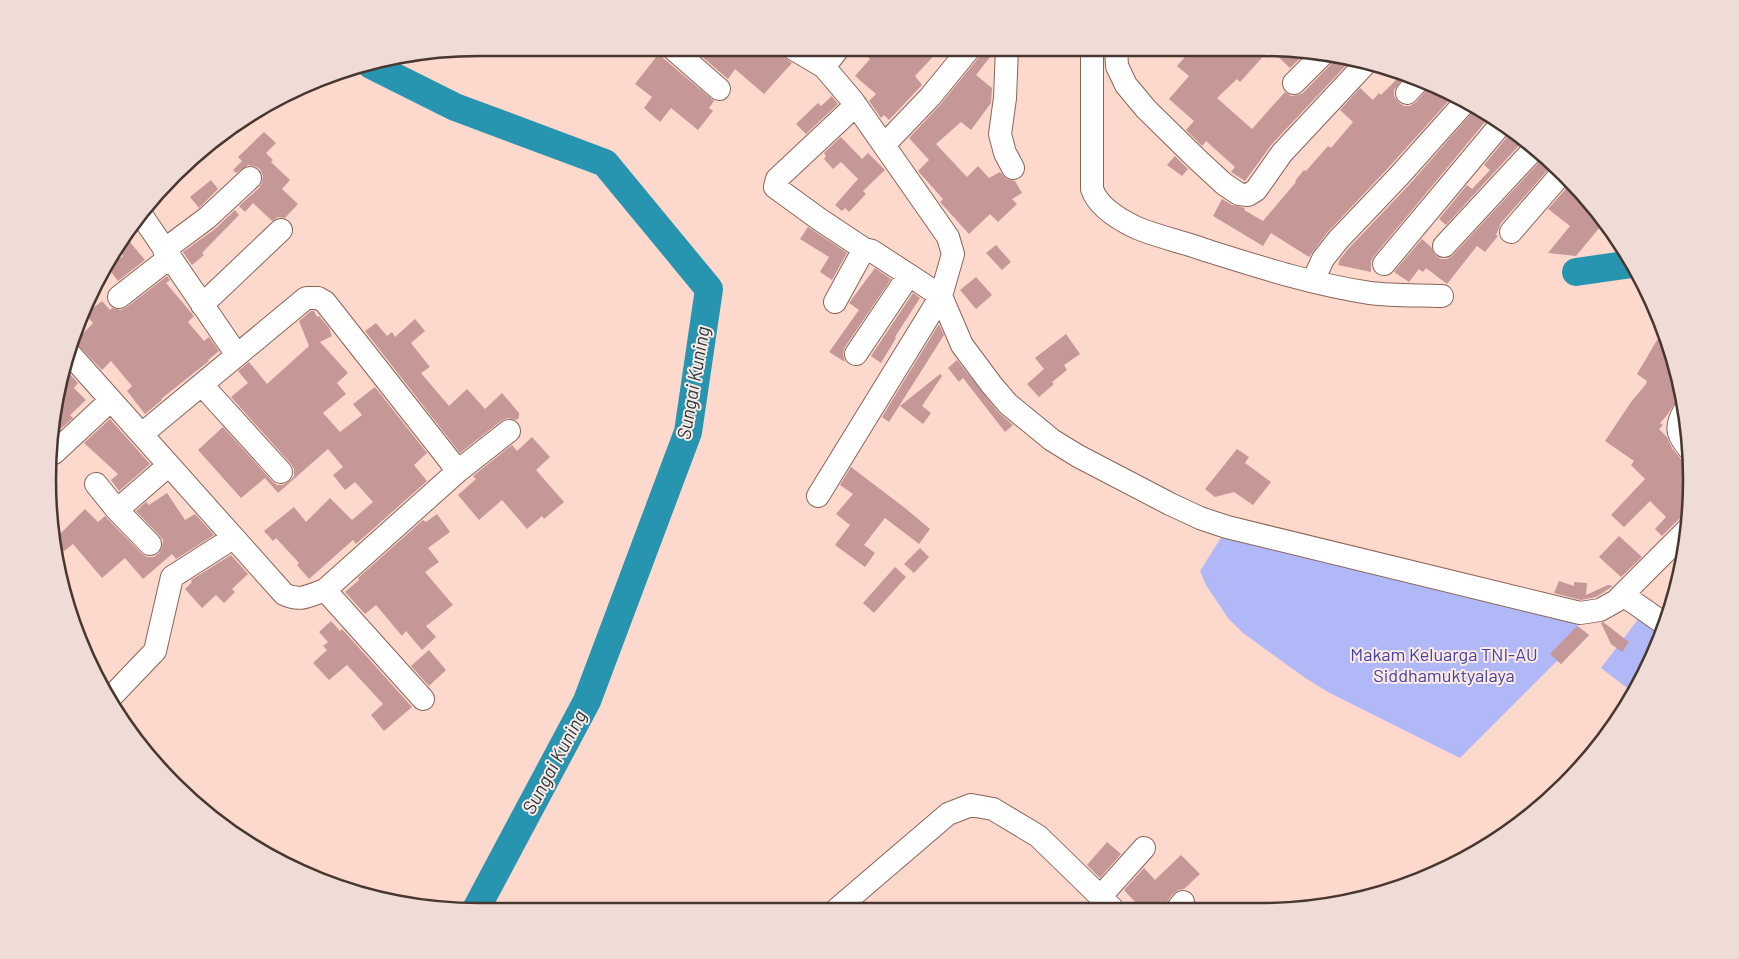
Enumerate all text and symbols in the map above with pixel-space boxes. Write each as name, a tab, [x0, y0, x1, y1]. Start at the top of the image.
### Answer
water label: Sungai Kuning	[671, 324, 714, 441]
park label: Makam Keluarga TNI-AU Siddhamuktyalaya	[1350, 643, 1538, 686]
water label: Sungai Kuning	[517, 706, 591, 818]

